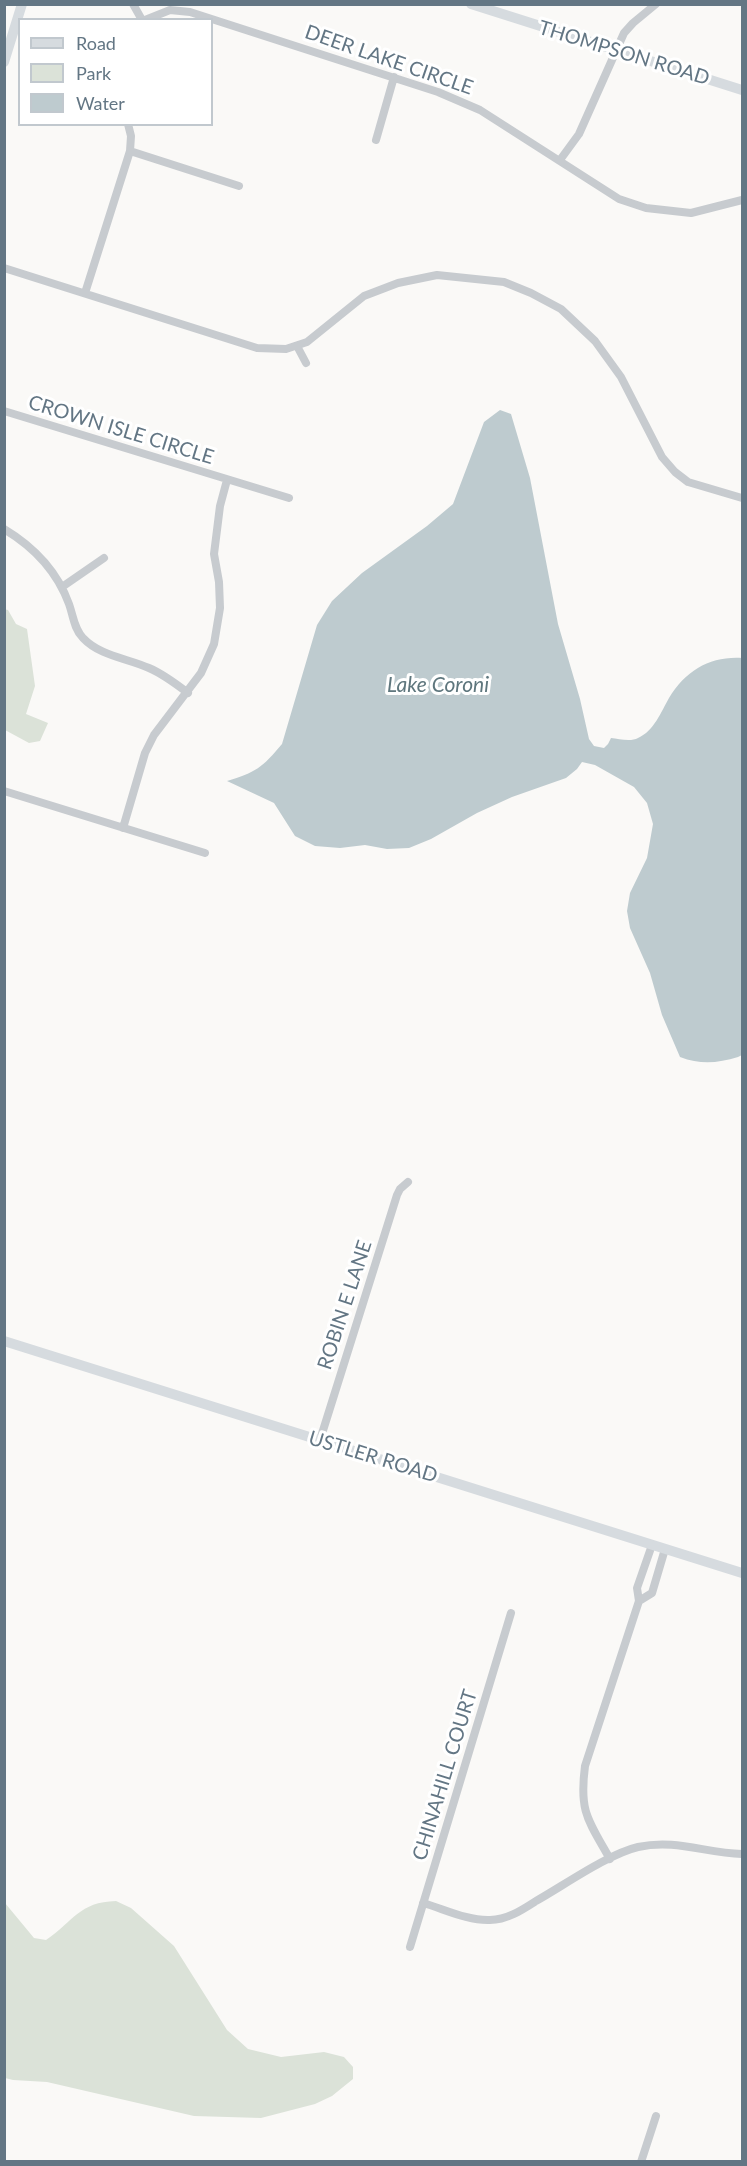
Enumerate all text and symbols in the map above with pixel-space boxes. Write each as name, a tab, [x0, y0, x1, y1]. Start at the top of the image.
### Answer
street label: THOMPSON ROAD	[536, 16, 712, 90]
legend	[18, 18, 213, 126]
street label: DEER LAKE CIRCLE	[302, 20, 476, 100]
text: Road	[76, 32, 116, 54]
text: Park	[76, 62, 111, 84]
text: Water	[76, 92, 125, 114]
street label: CROWN ISLE CIRCLE	[25, 390, 217, 470]
water label: Lake Coroni	[387, 672, 489, 698]
street label: ROBIN E LANE	[313, 1237, 377, 1373]
street label: USTLER ROAD	[306, 1426, 440, 1488]
street label: CHINAHILL COURT	[408, 1687, 482, 1863]

